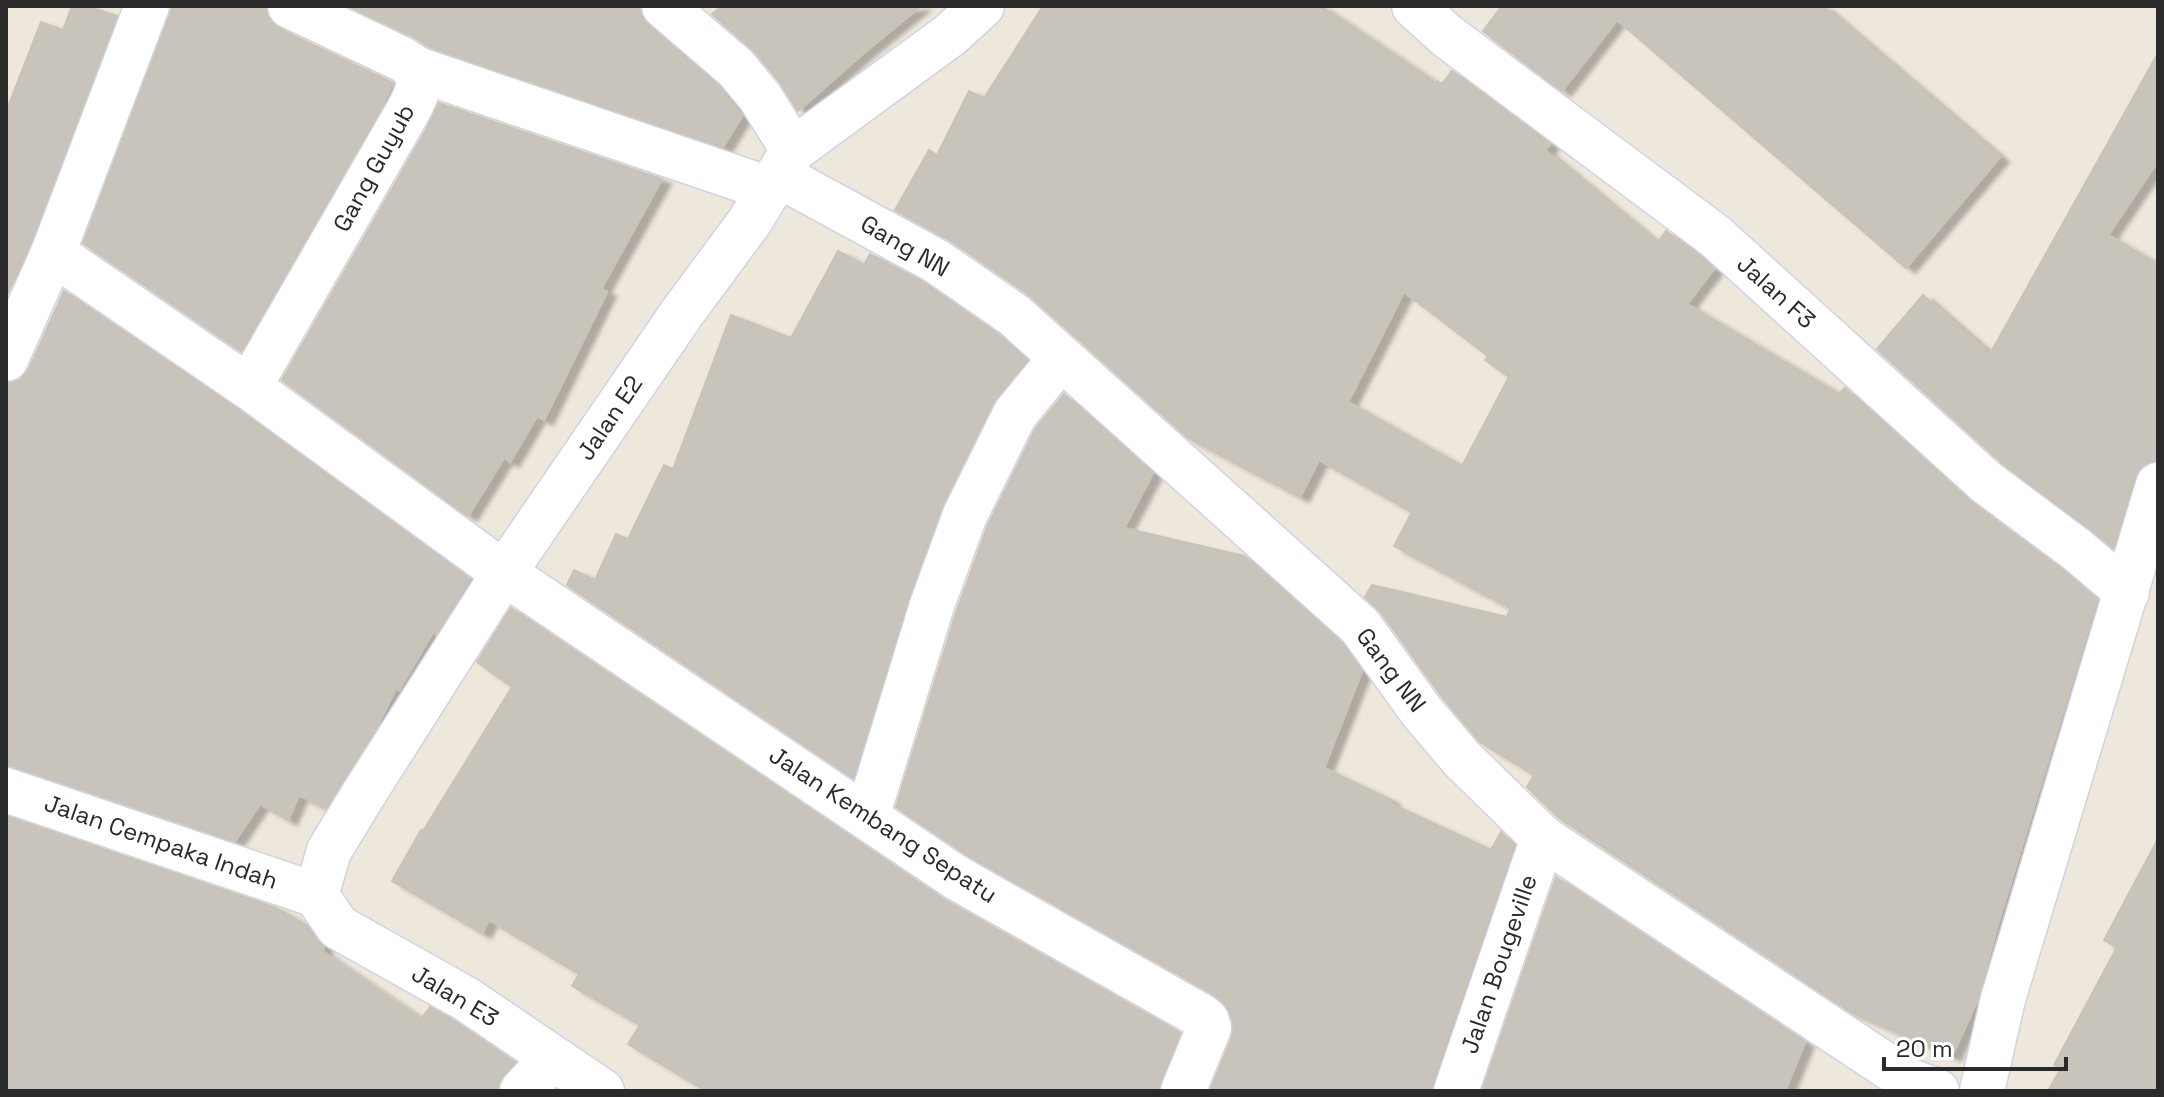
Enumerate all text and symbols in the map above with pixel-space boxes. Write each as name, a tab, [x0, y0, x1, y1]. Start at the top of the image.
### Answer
street label: Gang Guyub	[326, 98, 421, 237]
street label: Gang NN	[855, 208, 955, 283]
street label: Jalan F3	[1730, 248, 1822, 335]
street label: Jalan E2	[570, 369, 649, 466]
street label: Gang NN	[1350, 621, 1433, 718]
street label: Jalan Kembang Sepatu	[763, 739, 1003, 910]
street label: Jalan Cempaka Indah	[40, 787, 282, 896]
street label: Jalan Bougeville	[1453, 870, 1544, 1057]
street label: Jalan E3	[406, 958, 504, 1034]
scale bar	[1884, 1021, 2066, 1071]
text: 20 m	[1896, 1033, 1953, 1064]

